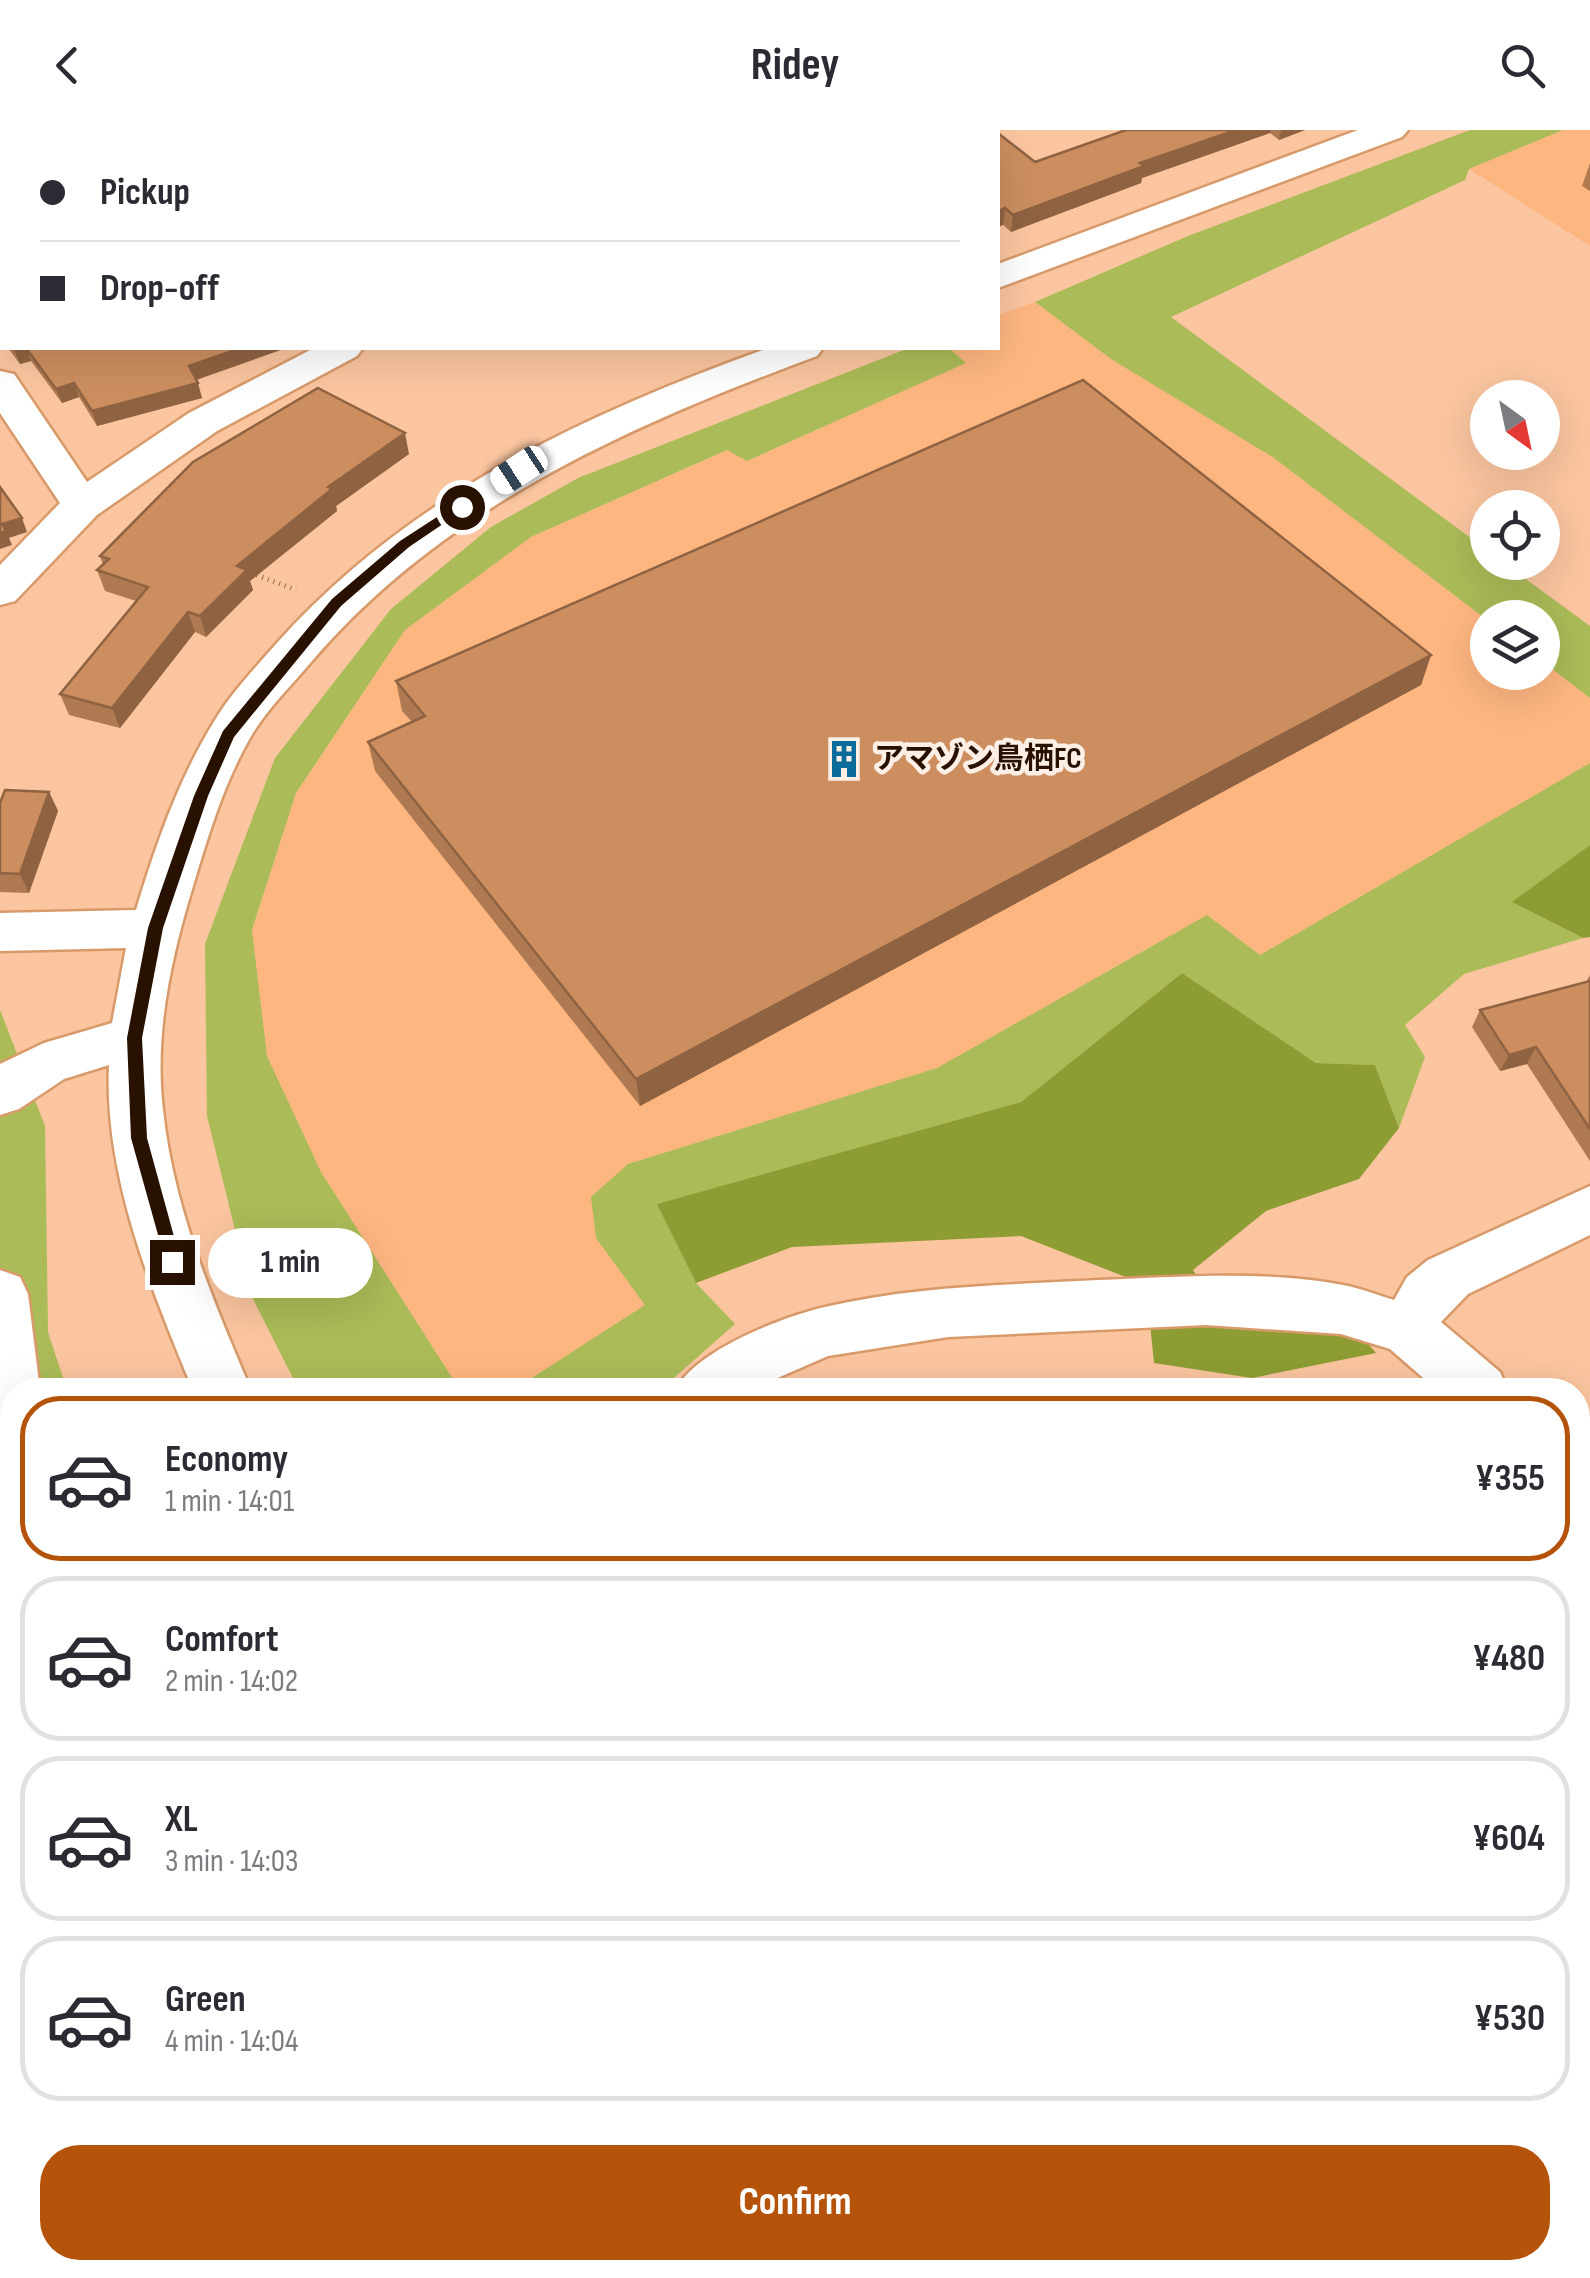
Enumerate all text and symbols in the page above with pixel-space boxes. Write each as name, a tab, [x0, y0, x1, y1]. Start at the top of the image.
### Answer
icon: back	[40, 38, 95, 93]
text: Ridey	[751, 38, 839, 93]
icon: search	[1495, 38, 1550, 93]
text: Pickup	[100, 170, 190, 215]
text: Drop-off	[100, 266, 219, 311]
north arrow	[1470, 380, 1560, 470]
map controls	[1470, 380, 1560, 690]
car	[486, 441, 552, 499]
route start	[440, 485, 485, 530]
button: locate	[1470, 490, 1560, 580]
button: layers	[1470, 600, 1560, 690]
building icon: アマゾン鳥栖FC	[823, 738, 865, 780]
place label: アマゾン鳥栖FC	[874, 741, 1082, 777]
callout: 1 min	[207, 1227, 372, 1297]
route end	[150, 1240, 195, 1285]
text: 1 min	[261, 1243, 320, 1282]
icon: car	[45, 1434, 135, 1524]
text: Economy	[165, 1437, 288, 1482]
text: ¥355	[1475, 1456, 1545, 1501]
text: 1 min · 14:01	[165, 1482, 294, 1521]
icon: car	[45, 1614, 135, 1704]
text: Comfort	[165, 1617, 279, 1662]
text: ¥480	[1472, 1636, 1545, 1681]
text: 2 min · 14:02	[165, 1662, 298, 1701]
icon: car	[45, 1794, 135, 1884]
text: XL	[165, 1797, 198, 1842]
text: ¥604	[1472, 1816, 1545, 1861]
text: 3 min · 14:03	[165, 1842, 299, 1881]
icon: car	[45, 1974, 135, 2064]
text: Green	[165, 1977, 246, 2022]
text: ¥530	[1474, 1996, 1545, 2041]
text: 4 min · 14:04	[165, 2022, 298, 2061]
button: Confirm	[40, 2145, 1550, 2260]

